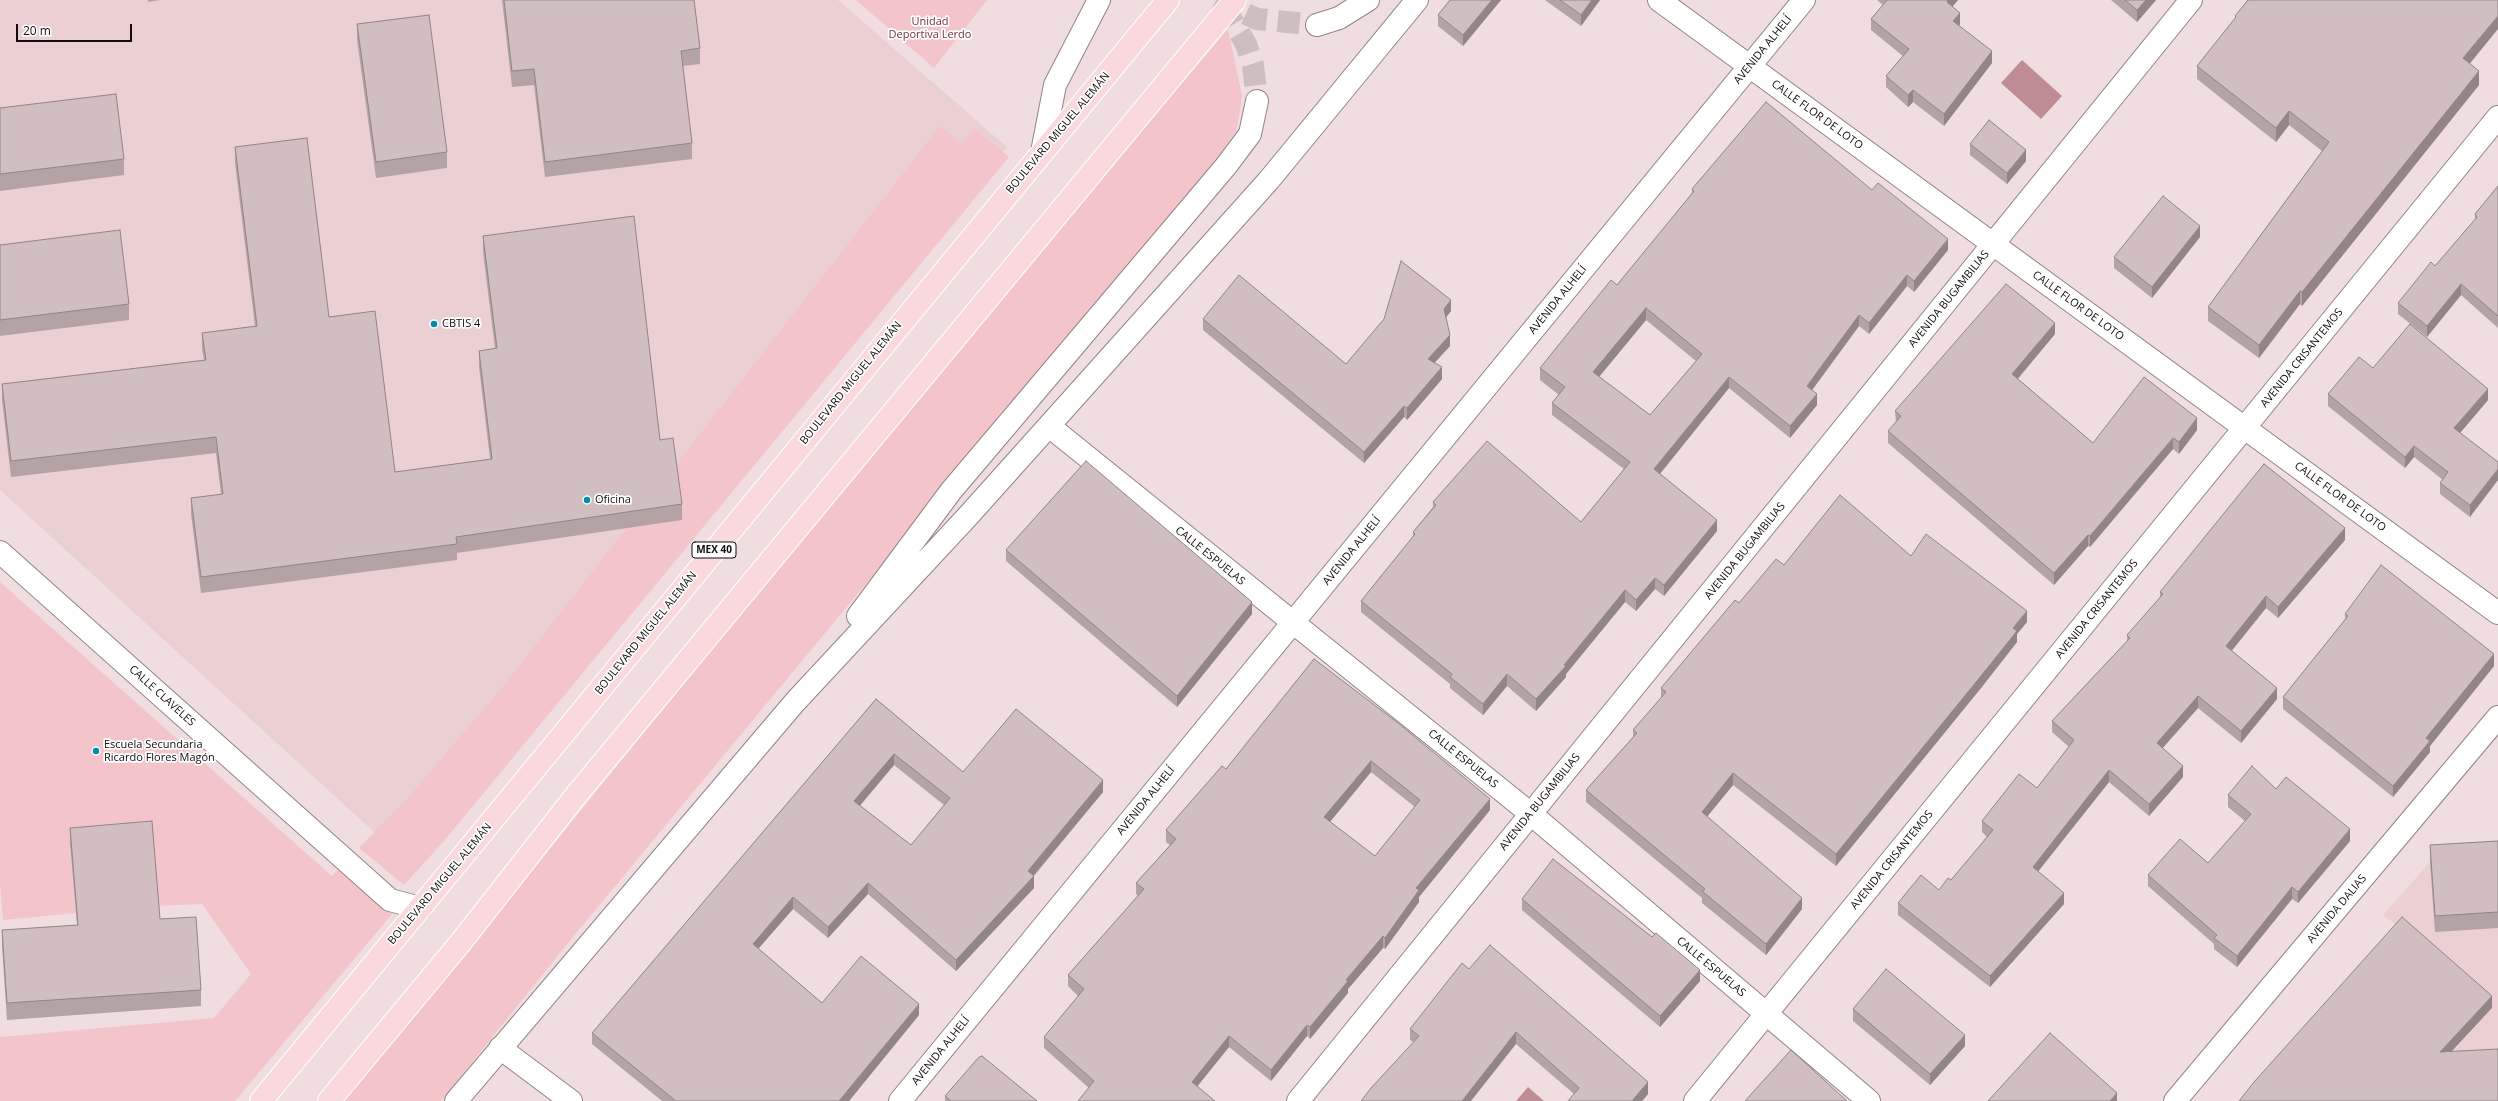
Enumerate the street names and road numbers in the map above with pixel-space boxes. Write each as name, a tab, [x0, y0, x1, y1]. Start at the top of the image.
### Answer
street label: AVENIDA ALHELÍ	[1731, 13, 1795, 87]
street label: BOULEVARD MIGUEL ALEMÁN	[1003, 70, 1113, 196]
street label: CALLE FLOR DE LOTO	[1769, 77, 1865, 153]
street label: AVENIDA BUGAMBILIAS	[1906, 248, 1992, 350]
street label: AVENIDA ALHELÍ	[1526, 263, 1590, 337]
street label: CALLE FLOR DE LOTO	[2030, 268, 2126, 344]
street label: AVENIDA CRISANTEMOS	[2258, 306, 2346, 410]
street label: BOULEVARD MIGUEL ALEMÁN	[797, 319, 905, 447]
street label: CALLE FLOR DE LOTO	[2292, 459, 2388, 535]
street label: AVENIDA BUGAMBILIAS	[1702, 500, 1788, 602]
street label: AVENIDA ALHELÍ	[1320, 514, 1384, 588]
street label: CALLE ESPUELAS	[1172, 524, 1248, 588]
road number: MEX 40	[692, 542, 736, 558]
street label: AVENIDA CRISANTEMOS	[2053, 557, 2141, 661]
street label: BOULEVARD MIGUEL ALEMÁN	[592, 569, 700, 697]
street label: CALLE CLAVELES	[126, 663, 198, 729]
street label: CALLE ESPUELAS	[1425, 727, 1501, 791]
street label: AVENIDA BUGAMBILIAS	[1497, 751, 1583, 853]
street label: AVENIDA ALHELÍ	[1114, 764, 1178, 838]
street label: AVENIDA CRISANTEMOS	[1848, 808, 1936, 912]
street label: BOULEVARD MIGUEL ALEMÁN	[385, 821, 495, 947]
street label: AVENIDA DALIAS	[2304, 872, 2370, 946]
street label: CALLE ESPUELAS	[1674, 934, 1748, 1000]
street label: AVENIDA ALHELÍ	[909, 1014, 973, 1088]

